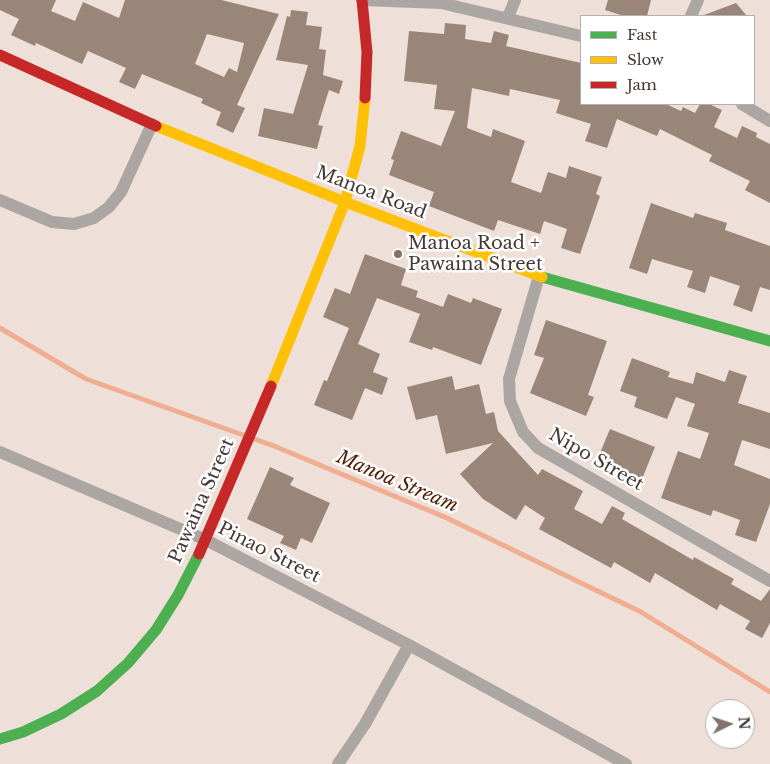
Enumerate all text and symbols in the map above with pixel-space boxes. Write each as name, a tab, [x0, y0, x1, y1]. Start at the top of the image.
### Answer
legend	[580, 15, 755, 105]
text: Fast	[627, 25, 657, 44]
text: Slow	[627, 50, 664, 69]
text: Jam	[627, 75, 657, 94]
street label: Manoa Road	[313, 162, 429, 224]
place label: Manoa Road + Pawaina Street	[408, 233, 543, 276]
marker: Manoa Road + Pawaina Street	[392, 248, 404, 260]
street label: Nipo Street	[545, 424, 647, 496]
street label: Pawaina Street	[165, 435, 239, 567]
water label: Manoa Stream	[333, 446, 461, 518]
street label: Pinao Street	[214, 518, 324, 588]
north arrow	[705, 699, 755, 749]
text: N	[735, 716, 753, 730]

